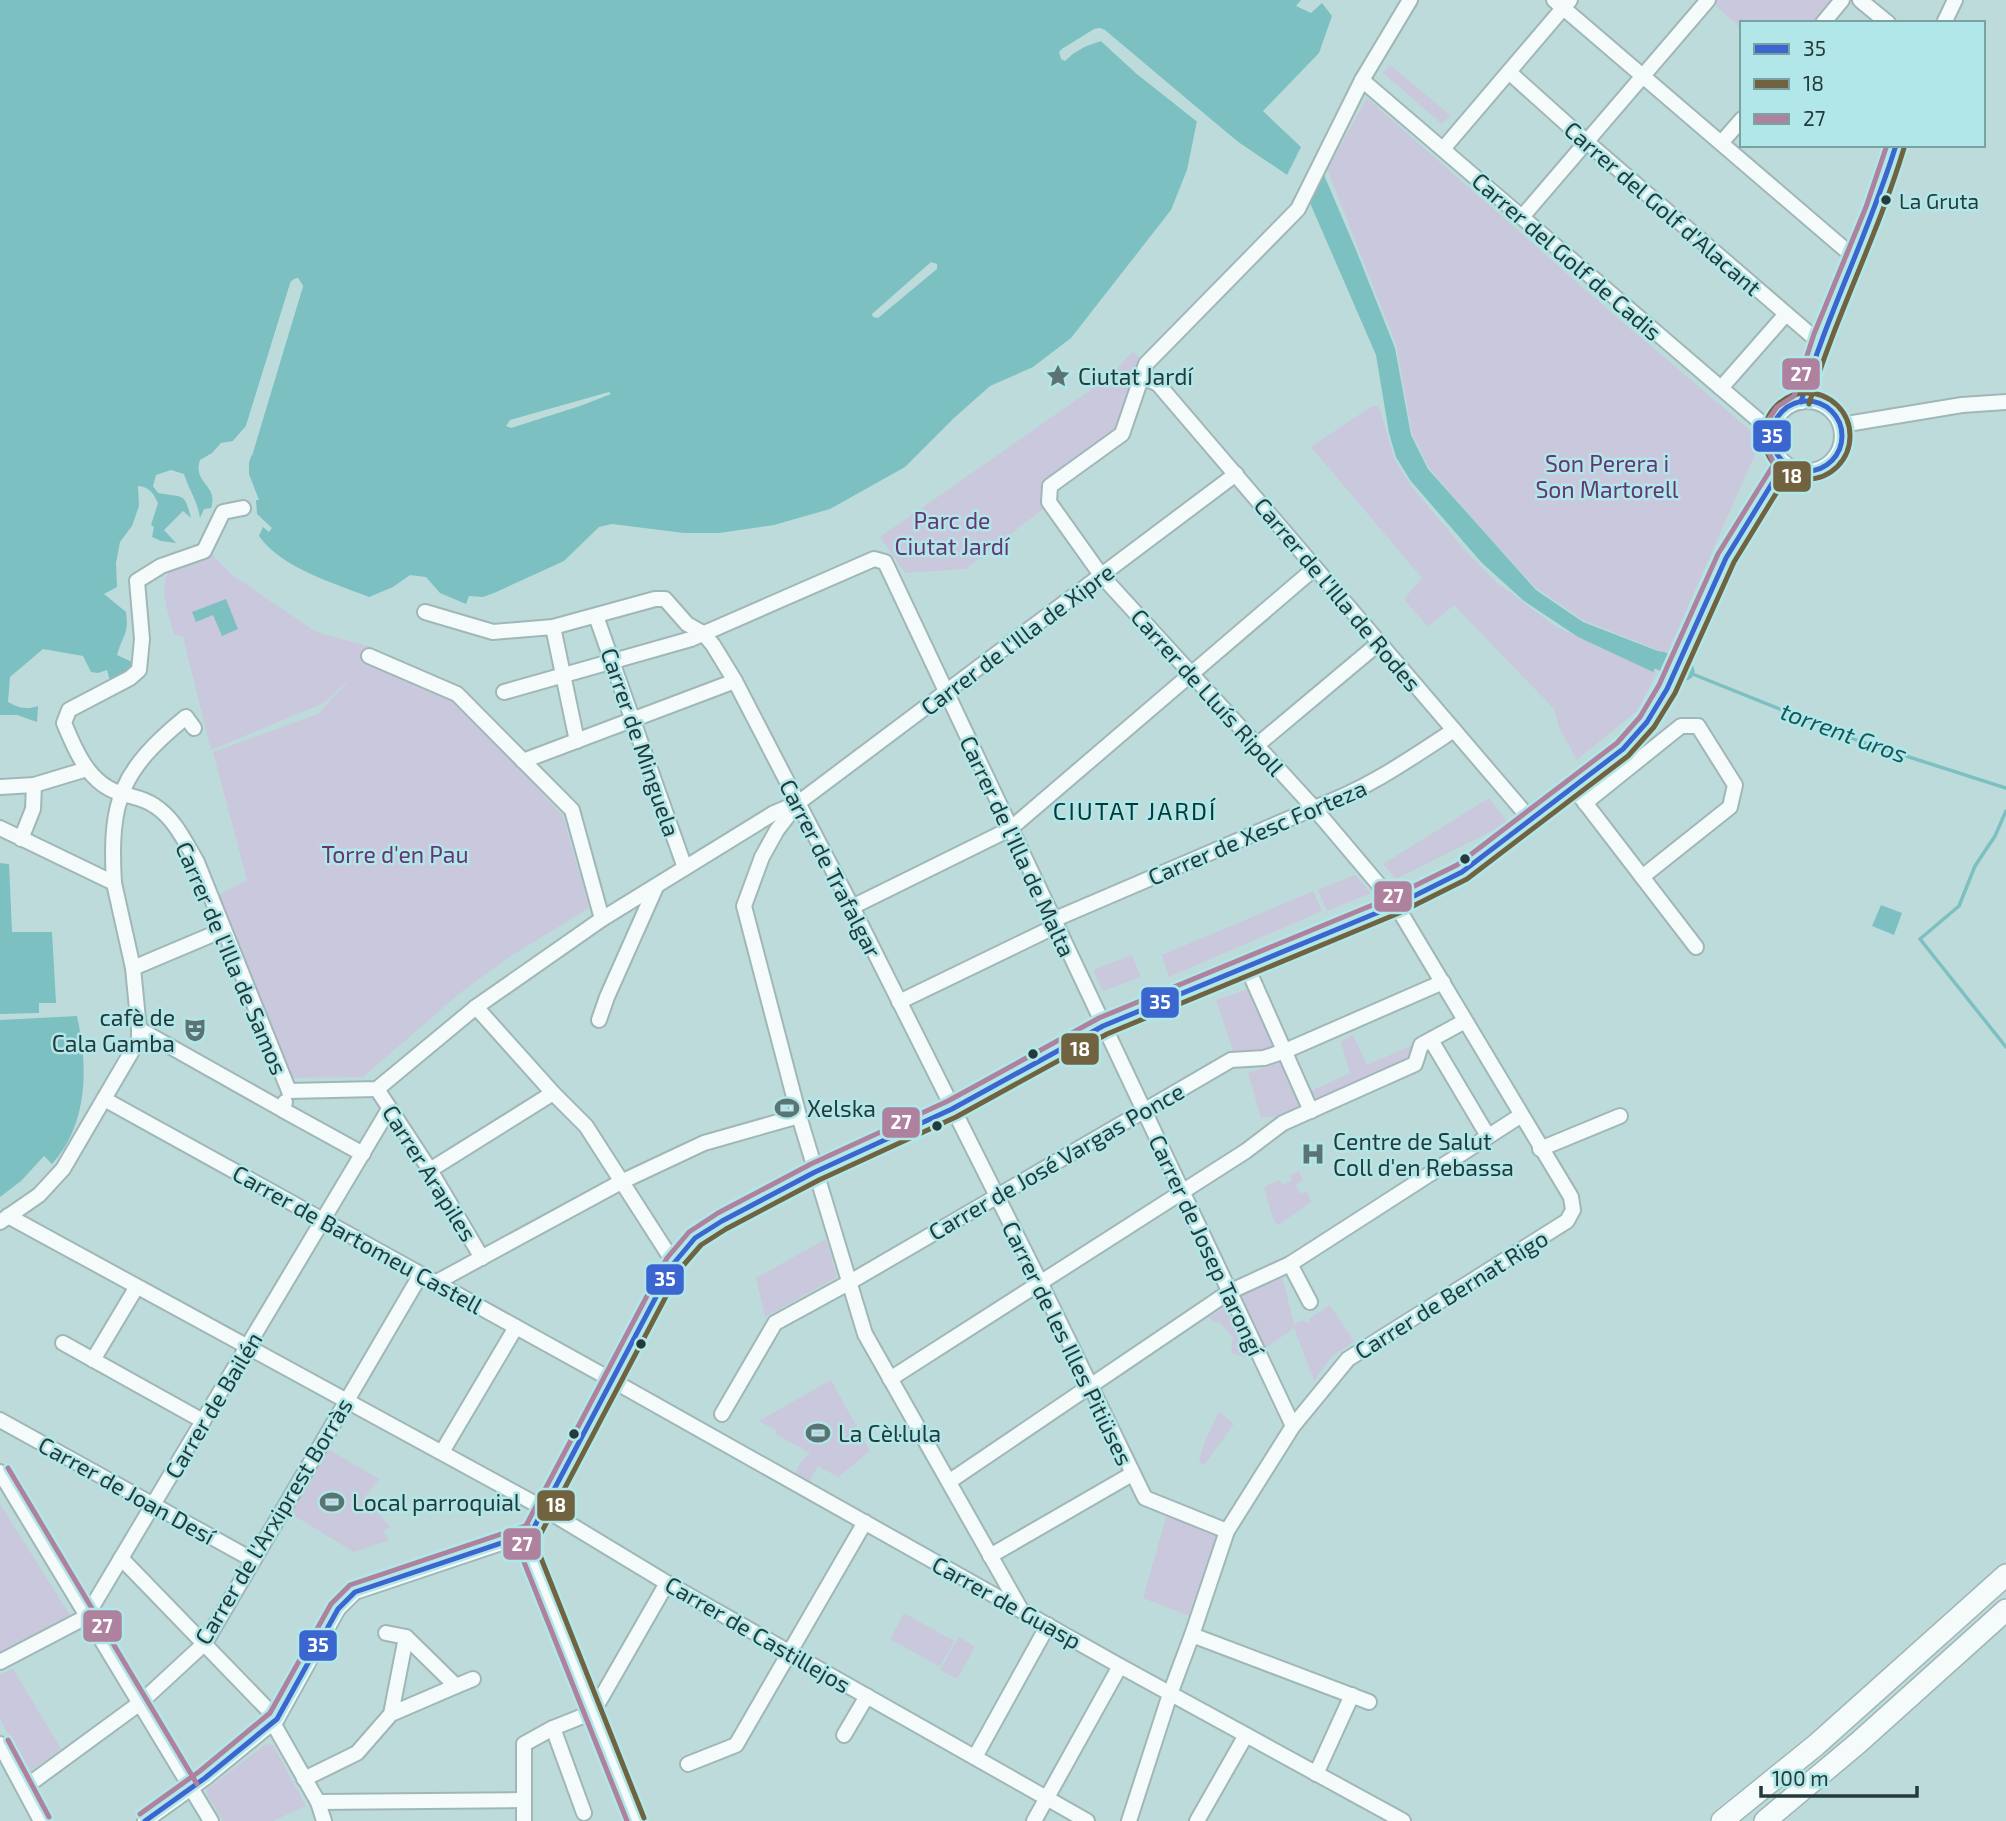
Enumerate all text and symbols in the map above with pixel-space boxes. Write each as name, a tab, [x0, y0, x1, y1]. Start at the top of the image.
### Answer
legend	[1740, 21, 1985, 147]
text: 35	[1803, 35, 1826, 60]
text: 18	[1803, 70, 1824, 95]
text: 27	[1803, 105, 1826, 130]
street label: Carrer del Golf d'Alacant	[1559, 115, 1767, 301]
street label: Carrer del Golf de Cadis	[1467, 166, 1667, 346]
place label: La Gruta	[1899, 188, 1979, 213]
marker: La Gruta	[1879, 193, 1893, 207]
line badge: 27	[1781, 357, 1821, 391]
place icon: Ciutat Jardí	[1044, 362, 1072, 390]
place label: Ciutat Jardí	[1078, 362, 1194, 390]
text: 27	[1790, 362, 1812, 385]
line badge: 35	[1752, 419, 1792, 453]
text: 35	[1761, 424, 1783, 447]
park label: Son Perera i Son Martorell	[1535, 449, 1679, 503]
line badge: 18	[1772, 460, 1812, 493]
text: 18	[1782, 464, 1802, 487]
street label: Carrer de l'Illa de Rodes	[1249, 491, 1427, 697]
park label: Parc de Ciutat Jardí	[894, 506, 1011, 560]
street label: Carrer de l'Illa de Xipre	[915, 557, 1119, 721]
street label: Carrer de Lluís Ripoll	[1126, 603, 1290, 781]
street label: Carrer de Minguela	[596, 644, 686, 840]
water label: torrent Gros	[1777, 696, 1911, 768]
street label: Carrer de l'Illa de Malta	[954, 731, 1082, 961]
street label: Carrer de Xesc Forteza	[1144, 773, 1370, 891]
street label: Carrer de Trafalgar	[774, 774, 888, 962]
district label: CIUTAT JARDÍ	[1053, 796, 1217, 825]
street label: Carrer de l'Illa de Samos	[170, 837, 294, 1079]
park label: Torre d'en Pau	[321, 840, 469, 868]
unlabelled marker	[1458, 852, 1472, 866]
line badge: 27	[1373, 880, 1413, 913]
text: 27	[1382, 884, 1404, 907]
line badge: 35	[1140, 986, 1180, 1019]
text: 35	[1149, 990, 1171, 1013]
place label: cafè de Cala Gamba	[52, 1003, 175, 1057]
theatre icon: cafè de Cala Gamba	[181, 1016, 209, 1044]
line badge: 18	[1060, 1032, 1100, 1066]
text: 18	[1070, 1037, 1090, 1060]
unlabelled marker	[1026, 1047, 1040, 1061]
street label: Carrer de José Vargas Ponce	[923, 1076, 1189, 1246]
sports icon: Xelska	[773, 1094, 801, 1122]
place label: Xelska	[807, 1094, 876, 1122]
street label: Carrer Arapiles	[377, 1100, 483, 1246]
line badge: 27	[881, 1106, 921, 1139]
text: 27	[890, 1110, 912, 1133]
unlabelled marker	[930, 1119, 944, 1133]
place label: Centre de Salut Coll d'en Rebassa	[1333, 1127, 1514, 1181]
street label: Carrer de Josep Tarongí	[1143, 1130, 1271, 1361]
hospital icon: Centre de Salut Coll d'en Rebassa	[1299, 1140, 1327, 1168]
street label: Carrer de Bartomeu Castell	[228, 1158, 488, 1320]
street label: Carrer de les Illes Pitiüses	[997, 1216, 1139, 1470]
street label: Carrer de Bernat Rigo	[1349, 1223, 1553, 1365]
line badge: 35	[645, 1263, 685, 1296]
text: 35	[654, 1267, 676, 1290]
street label: Carrer de Bailén	[158, 1327, 268, 1483]
unlabelled marker	[634, 1337, 648, 1351]
street label: Carrer de l'Arxiprest Borràs	[188, 1393, 358, 1649]
sports icon: La Cèl·lula	[804, 1419, 832, 1447]
place label: La Cèl·lula	[838, 1419, 941, 1447]
unlabelled marker	[567, 1427, 581, 1441]
street label: Carrer de Joan Desí	[34, 1430, 221, 1551]
sports icon: Local parroquial	[318, 1488, 346, 1516]
place label: Local parroquial	[352, 1488, 521, 1516]
line badge: 18	[536, 1489, 576, 1522]
text: 18	[546, 1493, 566, 1516]
line badge: 27	[502, 1527, 542, 1561]
text: 27	[511, 1532, 533, 1555]
street label: Carrer de Guasp	[928, 1550, 1086, 1654]
street label: Carrer de Castillejos	[660, 1570, 856, 1698]
line badge: 27	[82, 1609, 123, 1643]
text: 27	[91, 1614, 113, 1637]
line badge: 35	[298, 1629, 338, 1662]
text: 35	[307, 1633, 329, 1656]
scale bar	[1761, 1755, 1917, 1799]
text: 100 m	[1772, 1765, 1829, 1790]

